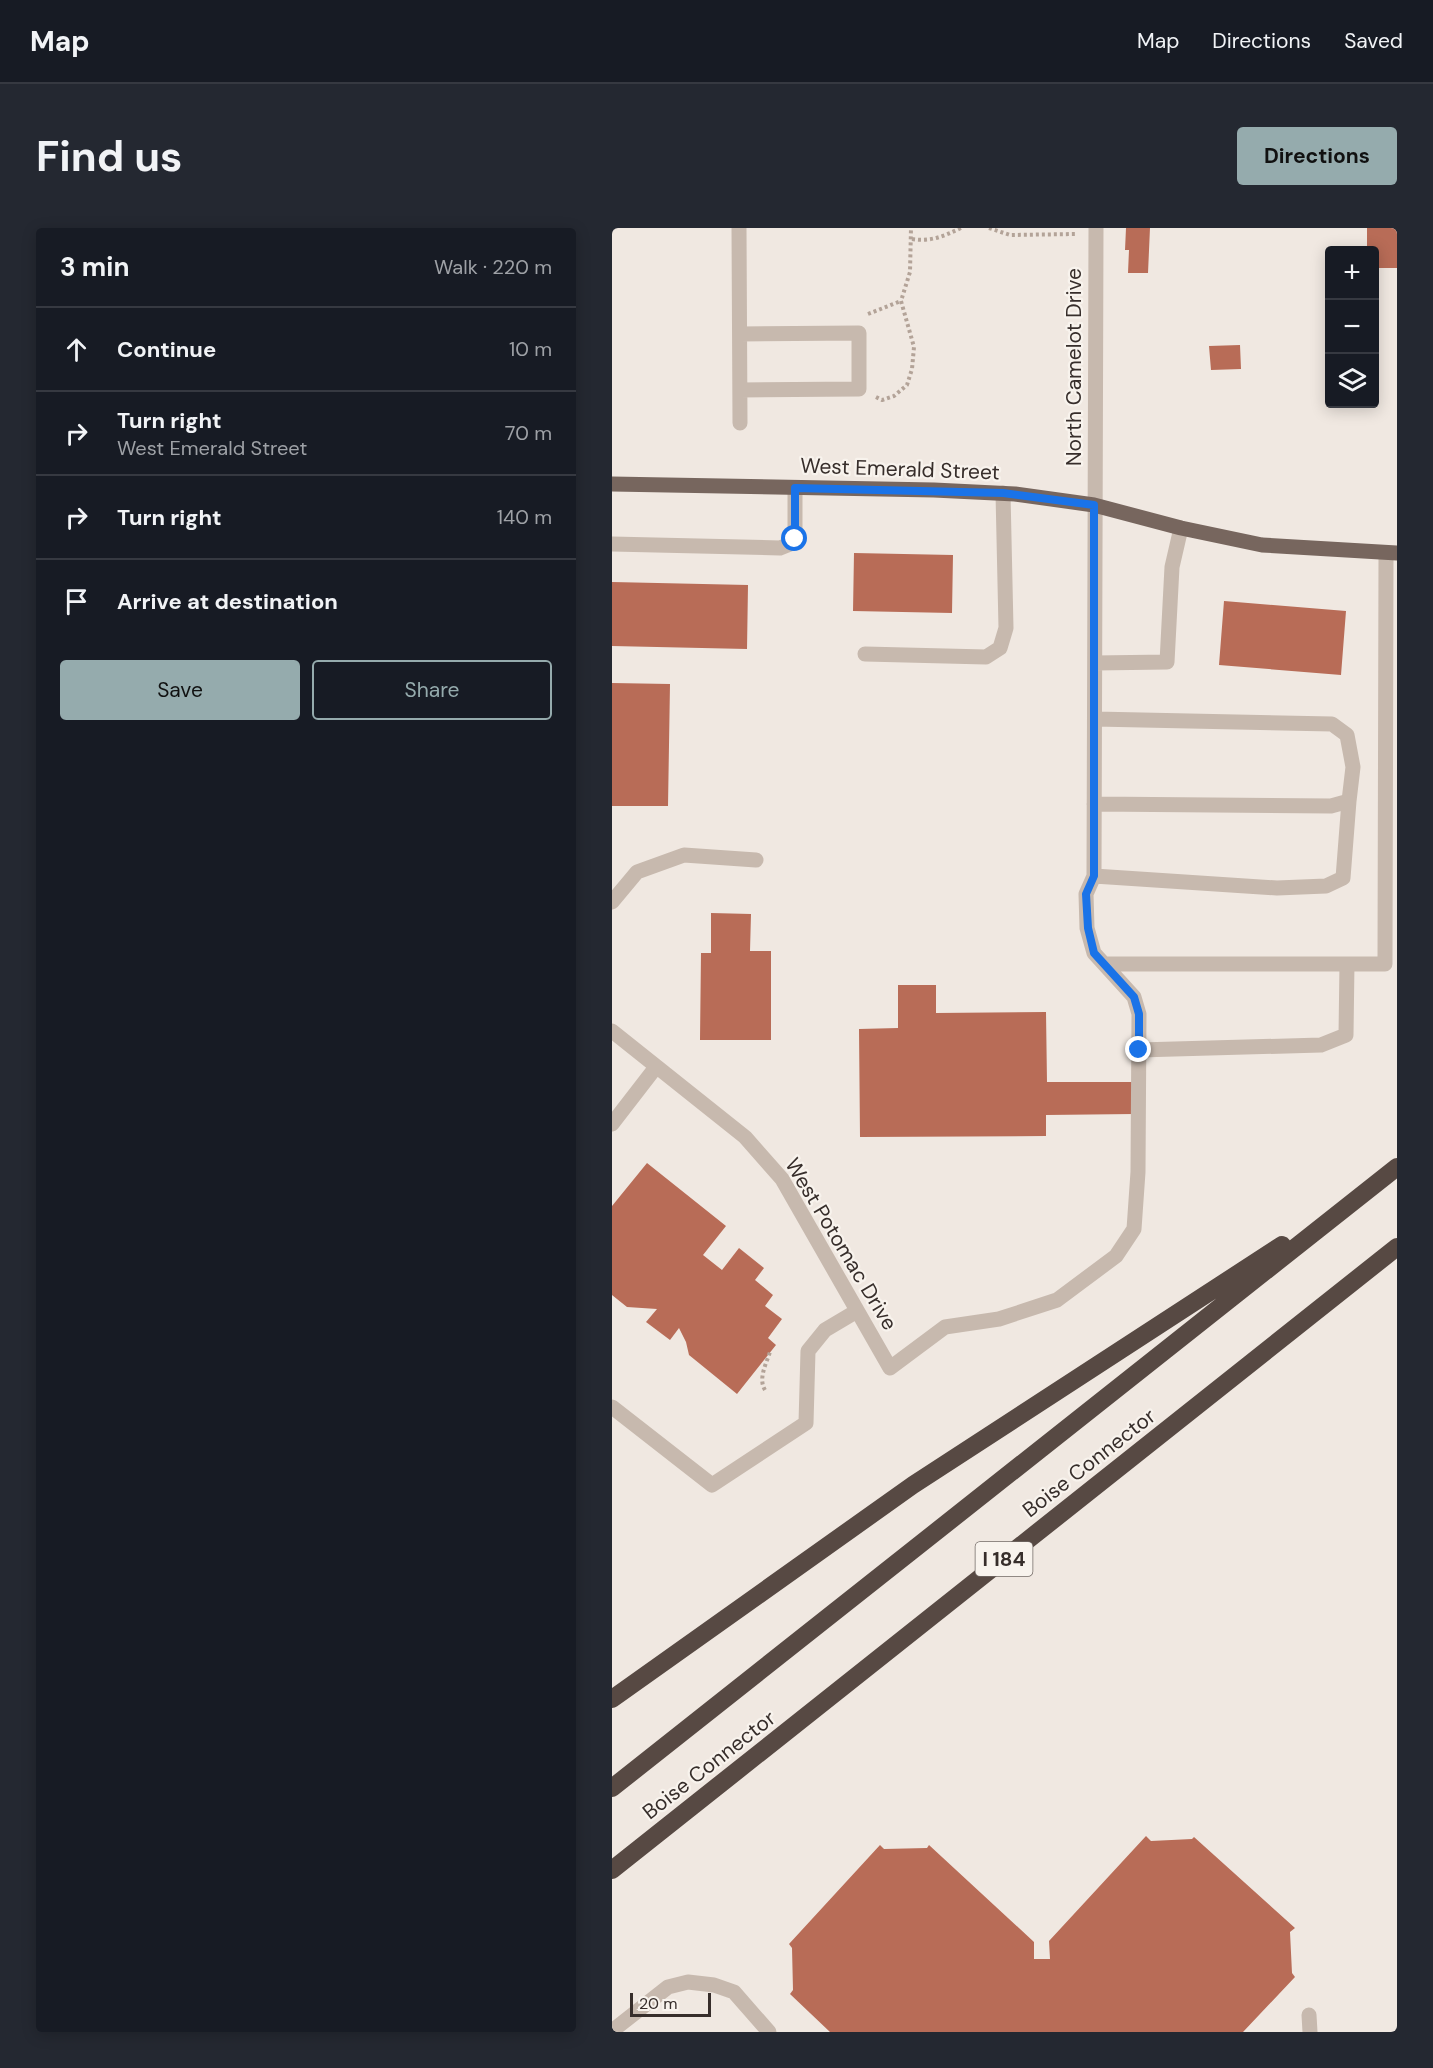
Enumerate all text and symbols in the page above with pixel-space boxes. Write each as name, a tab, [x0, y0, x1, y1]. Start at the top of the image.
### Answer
text: Map	[30, 23, 90, 60]
text: Map	[1137, 27, 1179, 55]
text: Directions	[1212, 27, 1311, 55]
text: Saved	[1344, 27, 1403, 55]
button: Directions	[1237, 127, 1397, 185]
text: Find us	[36, 129, 182, 184]
map controls	[1325, 246, 1379, 408]
button: +	[1325, 246, 1379, 300]
text: 3 min	[60, 250, 129, 284]
text: Walk · 220 m	[434, 254, 552, 280]
street label: North Camelot Drive	[1060, 268, 1088, 466]
button: −	[1325, 300, 1379, 354]
icon: ahead	[60, 333, 93, 366]
text: Continue	[117, 335, 216, 364]
text: 10 m	[509, 336, 552, 362]
button: layers	[1325, 354, 1379, 408]
text: Turn right	[117, 406, 222, 435]
icon: right	[60, 417, 93, 450]
text: 70 m	[505, 420, 552, 446]
text: West Emerald Street	[117, 435, 307, 461]
street label: West Emerald Street	[800, 452, 1000, 486]
icon: right	[60, 501, 93, 534]
text: Turn right	[117, 503, 222, 532]
text: 140 m	[497, 504, 552, 530]
route start	[781, 525, 807, 551]
icon: arrive	[60, 585, 93, 618]
text: Arrive at destination	[117, 587, 338, 616]
button: Save	[60, 660, 300, 720]
button: Share	[312, 660, 552, 720]
route end	[1125, 1036, 1151, 1062]
street label: West Potomac Drive	[778, 1153, 904, 1336]
street label: Boise Connector	[1017, 1402, 1161, 1524]
road number: I 184	[976, 1542, 1032, 1576]
street label: Boise Connector	[637, 1704, 781, 1826]
scale bar	[630, 1990, 711, 2018]
text: 20 m	[639, 1993, 678, 2014]

